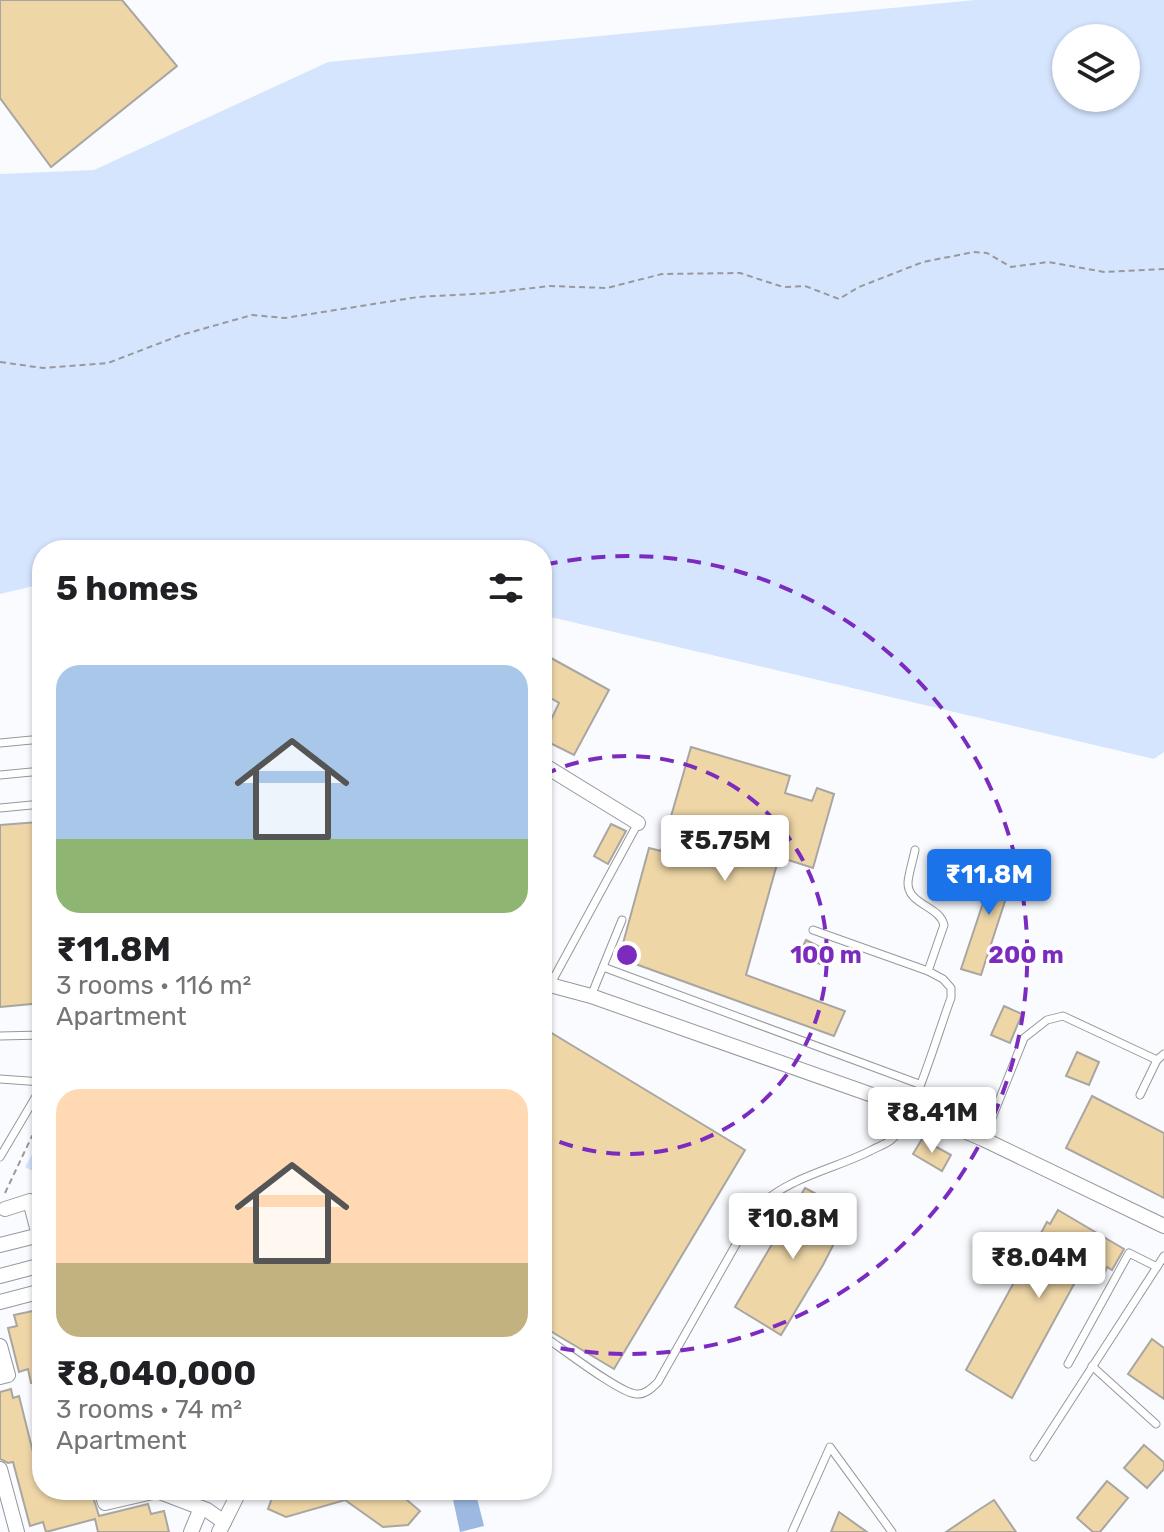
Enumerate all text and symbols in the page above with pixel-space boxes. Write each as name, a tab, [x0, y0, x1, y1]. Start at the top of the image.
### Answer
map controls	[1052, 24, 1140, 112]
button: layers	[1052, 24, 1140, 112]
icon: filters	[484, 566, 528, 610]
text: 5 homes	[56, 568, 198, 609]
icon: home	[220, 717, 364, 861]
pin: ₹5.75M	[660, 815, 790, 883]
text: ₹5.75M	[679, 825, 771, 856]
pin: ₹11.8M	[924, 849, 1054, 917]
text: ₹11.8M	[945, 859, 1033, 890]
text: ₹11.8M	[56, 929, 171, 970]
centre of rings	[613, 941, 641, 969]
text: 100 m	[790, 941, 862, 969]
text: 200 m	[988, 941, 1064, 969]
text: 3 rooms · 116 m²	[56, 970, 251, 1001]
text: Apartment	[56, 1001, 187, 1032]
pin: ₹8.41M	[867, 1087, 997, 1155]
text: ₹8.41M	[886, 1097, 978, 1128]
icon: home	[220, 1141, 364, 1285]
pin: ₹10.8M	[728, 1193, 858, 1261]
text: ₹10.8M	[747, 1203, 839, 1234]
pin: ₹8.04M	[974, 1232, 1104, 1300]
text: ₹8.04M	[990, 1242, 1088, 1273]
text: ₹8,040,000	[56, 1353, 256, 1394]
text: 3 rooms · 74 m²	[56, 1394, 242, 1425]
text: Apartment	[56, 1425, 187, 1456]

